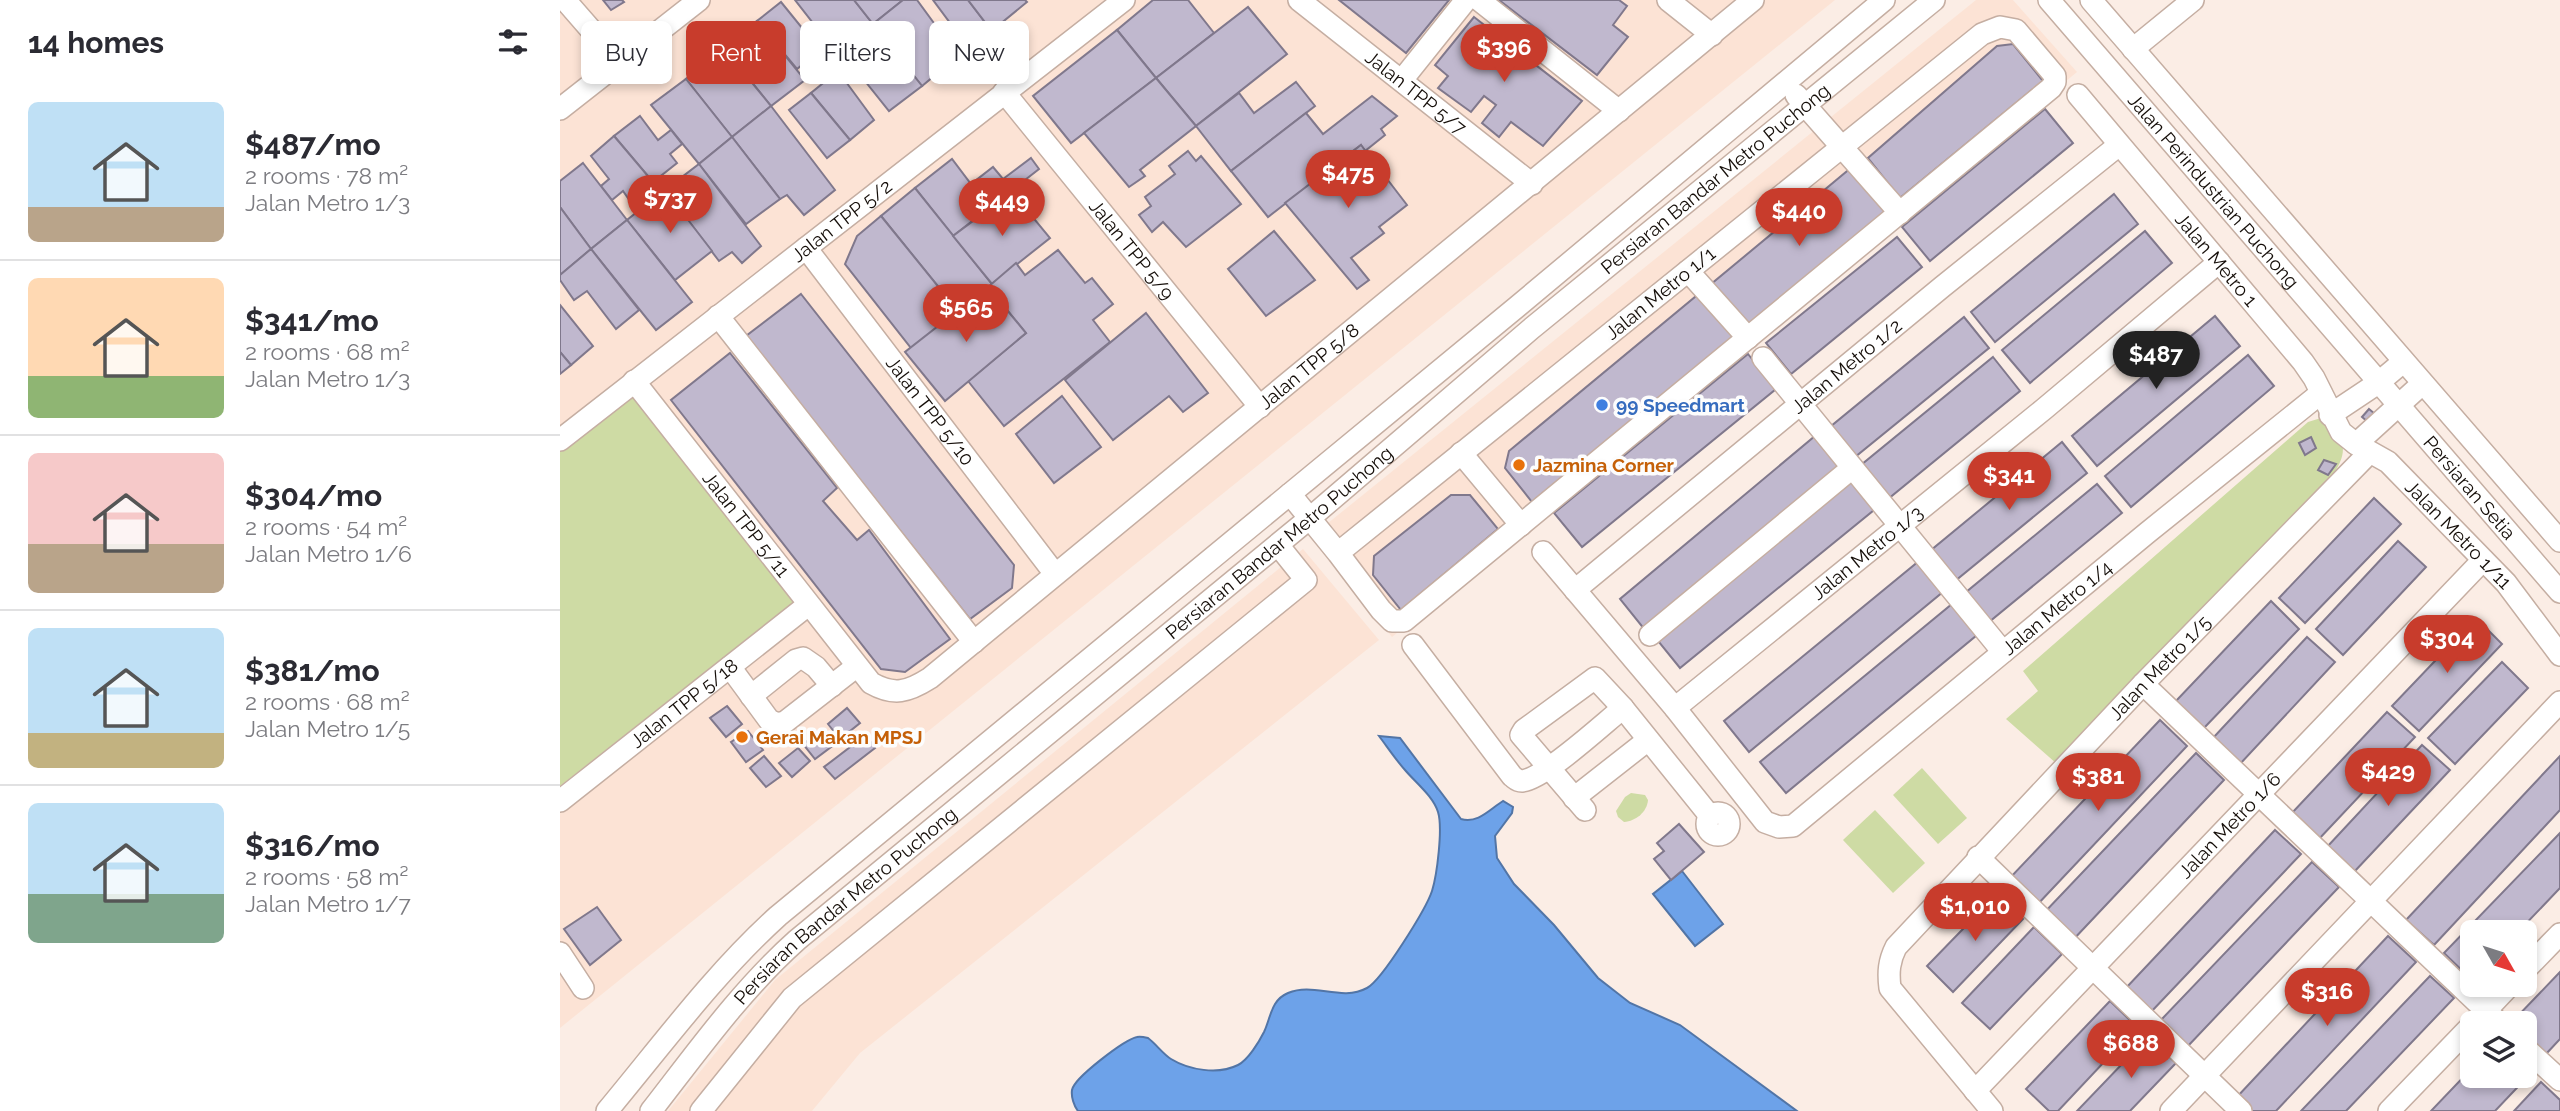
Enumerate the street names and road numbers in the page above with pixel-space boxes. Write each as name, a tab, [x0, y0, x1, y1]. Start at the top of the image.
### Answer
street label: Jalan TPP 5/7	[1361, 46, 1471, 139]
street label: Persiaran Bandar Metro Puchong	[1596, 79, 1834, 278]
street label: Jalan Perindustrian Puchong	[2124, 89, 2304, 293]
street label: Jalan TPP 5/2	[787, 174, 896, 266]
street label: Jalan TPP 5/9	[1085, 195, 1179, 304]
street label: Jalan Metro 1	[2171, 208, 2262, 311]
street label: Jalan Metro 1/1	[1601, 242, 1719, 344]
street label: Jalan Metro 1/2	[1787, 314, 1906, 418]
street label: Jalan TPP 5/8	[1254, 318, 1363, 413]
street label: Jalan TPP 5/10	[882, 352, 979, 470]
street label: Persiaran Setia	[2419, 431, 2520, 544]
street label: Persiaran Bandar Metro Puchong	[1161, 441, 1397, 643]
street label: Jalan TPP 5/11	[698, 467, 794, 581]
street label: Jalan Metro 1/11	[2401, 476, 2516, 593]
street label: Jalan Metro 1/3	[1807, 501, 1927, 604]
street label: Jalan Metro 1/4	[1998, 556, 2116, 659]
street label: Jalan Metro 1/5	[2104, 611, 2215, 724]
street label: Jalan TPP 5/18	[626, 654, 742, 752]
street label: Jalan Metro 1/6	[2174, 768, 2285, 883]
street label: Persiaran Bandar Metro Puchong	[729, 802, 961, 1009]

